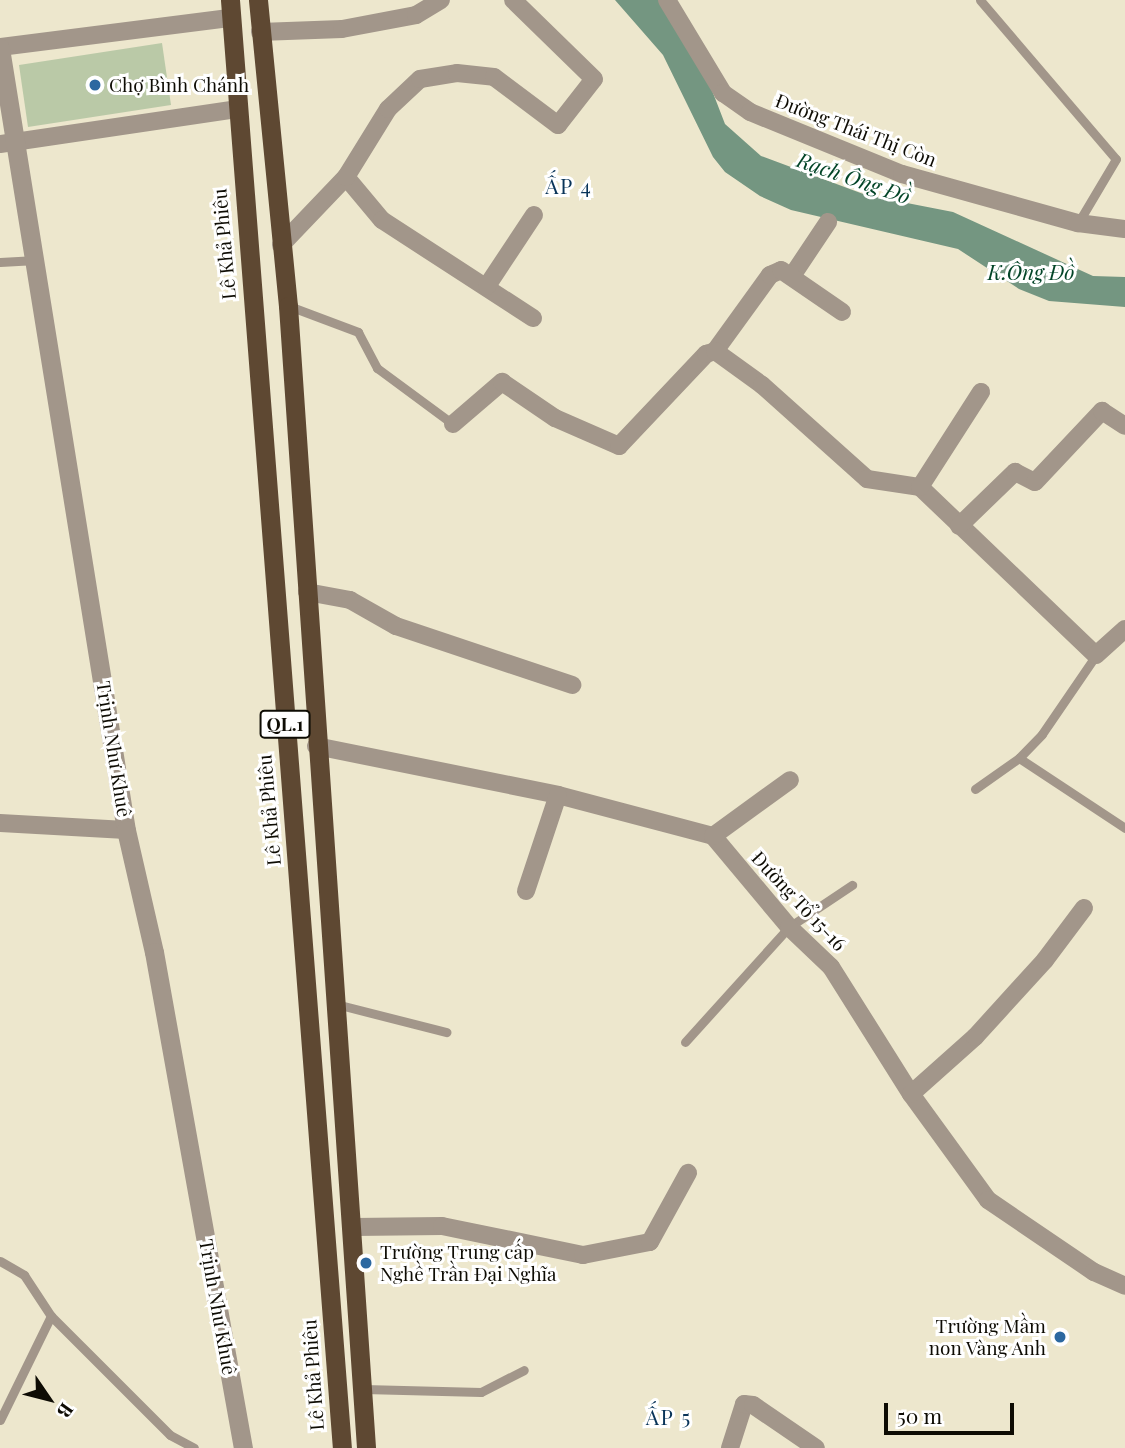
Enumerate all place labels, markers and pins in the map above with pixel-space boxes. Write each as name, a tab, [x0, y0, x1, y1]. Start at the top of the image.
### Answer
place label: Chợ Bình Chánh	[109, 74, 249, 96]
marker: Chợ Bình Chánh	[87, 77, 103, 93]
place label: Trường Trung cấp Nghề Trần Đại Nghĩa	[380, 1241, 557, 1285]
marker: Trường Trung cấp Nghề Trần Đại Nghĩa	[358, 1255, 374, 1271]
place label: Trường Mầm non Vàng Anh	[927, 1315, 1046, 1359]
marker: Trường Mầm non Vàng Anh	[1052, 1329, 1068, 1345]

